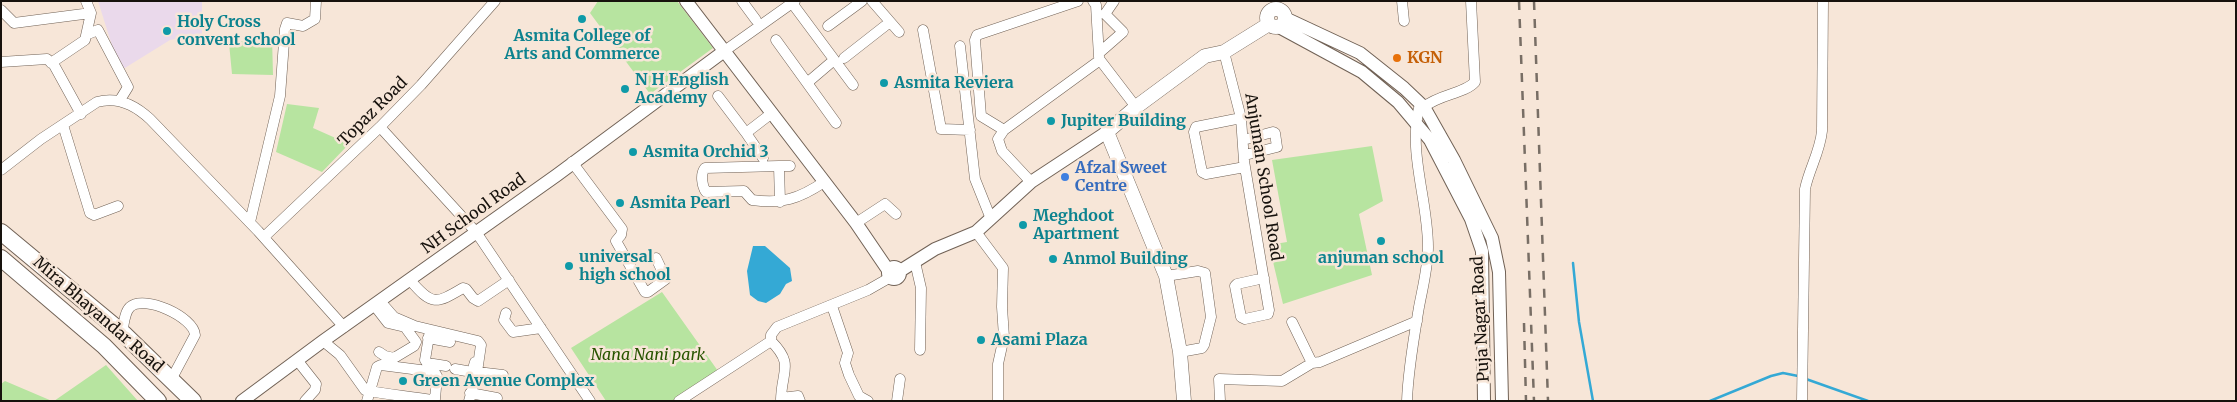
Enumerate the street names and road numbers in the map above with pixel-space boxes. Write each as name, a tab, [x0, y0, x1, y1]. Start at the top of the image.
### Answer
street label: Topaz Road	[334, 73, 412, 151]
street label: Anjuman School Road	[1240, 92, 1286, 262]
street label: NH School Road	[418, 170, 530, 258]
street label: Mira Bhayandar Road	[29, 253, 167, 377]
street label: Puja Nagar Road	[1468, 256, 1494, 382]

